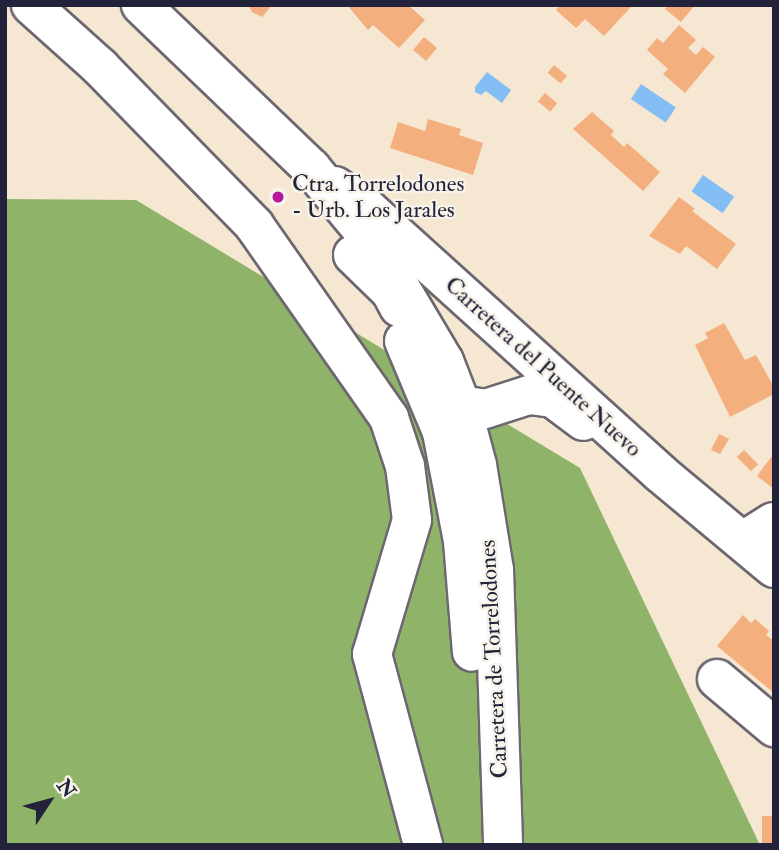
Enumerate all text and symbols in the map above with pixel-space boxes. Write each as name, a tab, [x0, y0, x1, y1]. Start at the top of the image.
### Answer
place label: Ctra. Torrelodones - Urb. Los Jarales	[292, 170, 464, 224]
marker: Ctra. Torrelodones - Urb. Los Jarales	[270, 189, 286, 205]
street label: Carretera del Puente Nuevo	[439, 271, 647, 463]
street label: Carretera de Torrelodones	[474, 539, 514, 779]
north arrow	[14, 766, 84, 836]
text: N	[51, 775, 81, 803]

